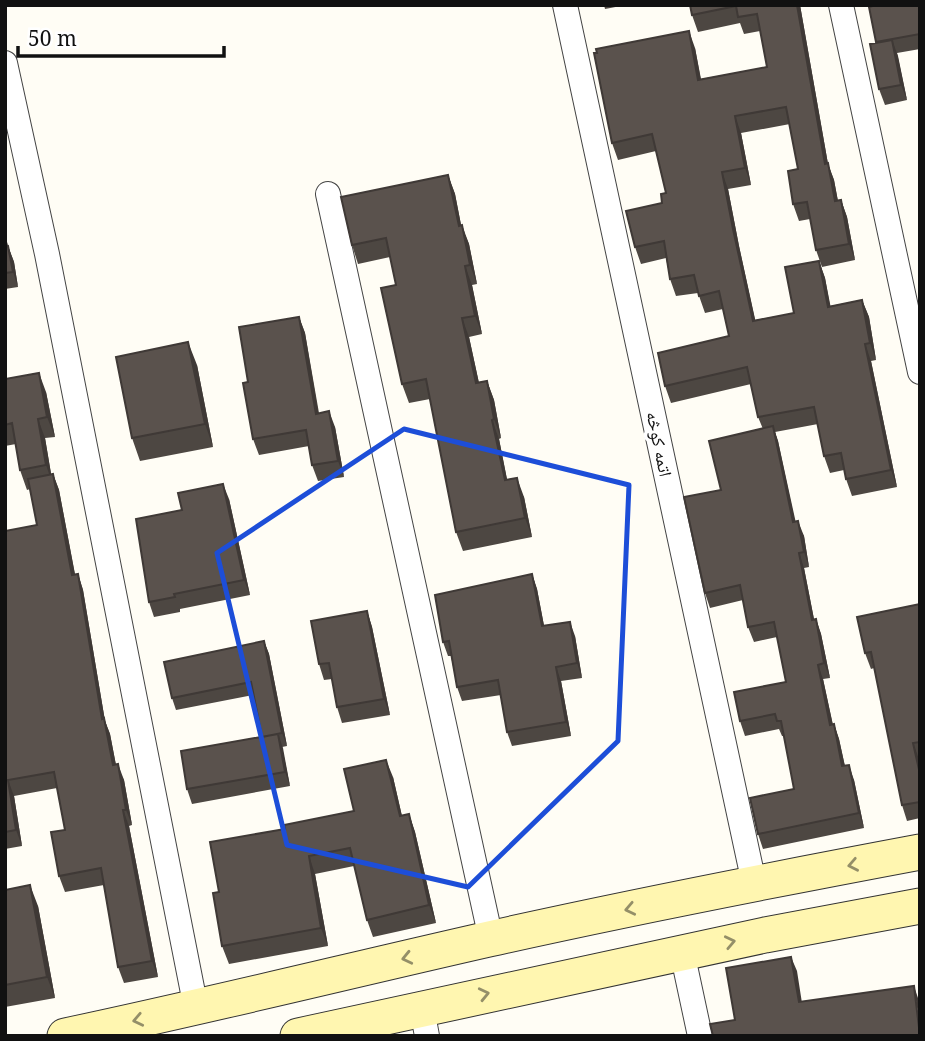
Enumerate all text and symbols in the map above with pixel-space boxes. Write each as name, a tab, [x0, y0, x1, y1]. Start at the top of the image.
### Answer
scale bar	[18, 14, 224, 58]
text: 50 m	[28, 24, 77, 52]
street label: اتمه کوڅه	[641, 409, 679, 479]
one-way arrow	[847, 857, 859, 872]
one-way arrow	[624, 901, 636, 916]
one-way arrow	[724, 935, 736, 950]
one-way arrow	[401, 950, 413, 964]
one-way arrow	[478, 988, 490, 1003]
one-way arrow	[132, 1012, 144, 1027]

